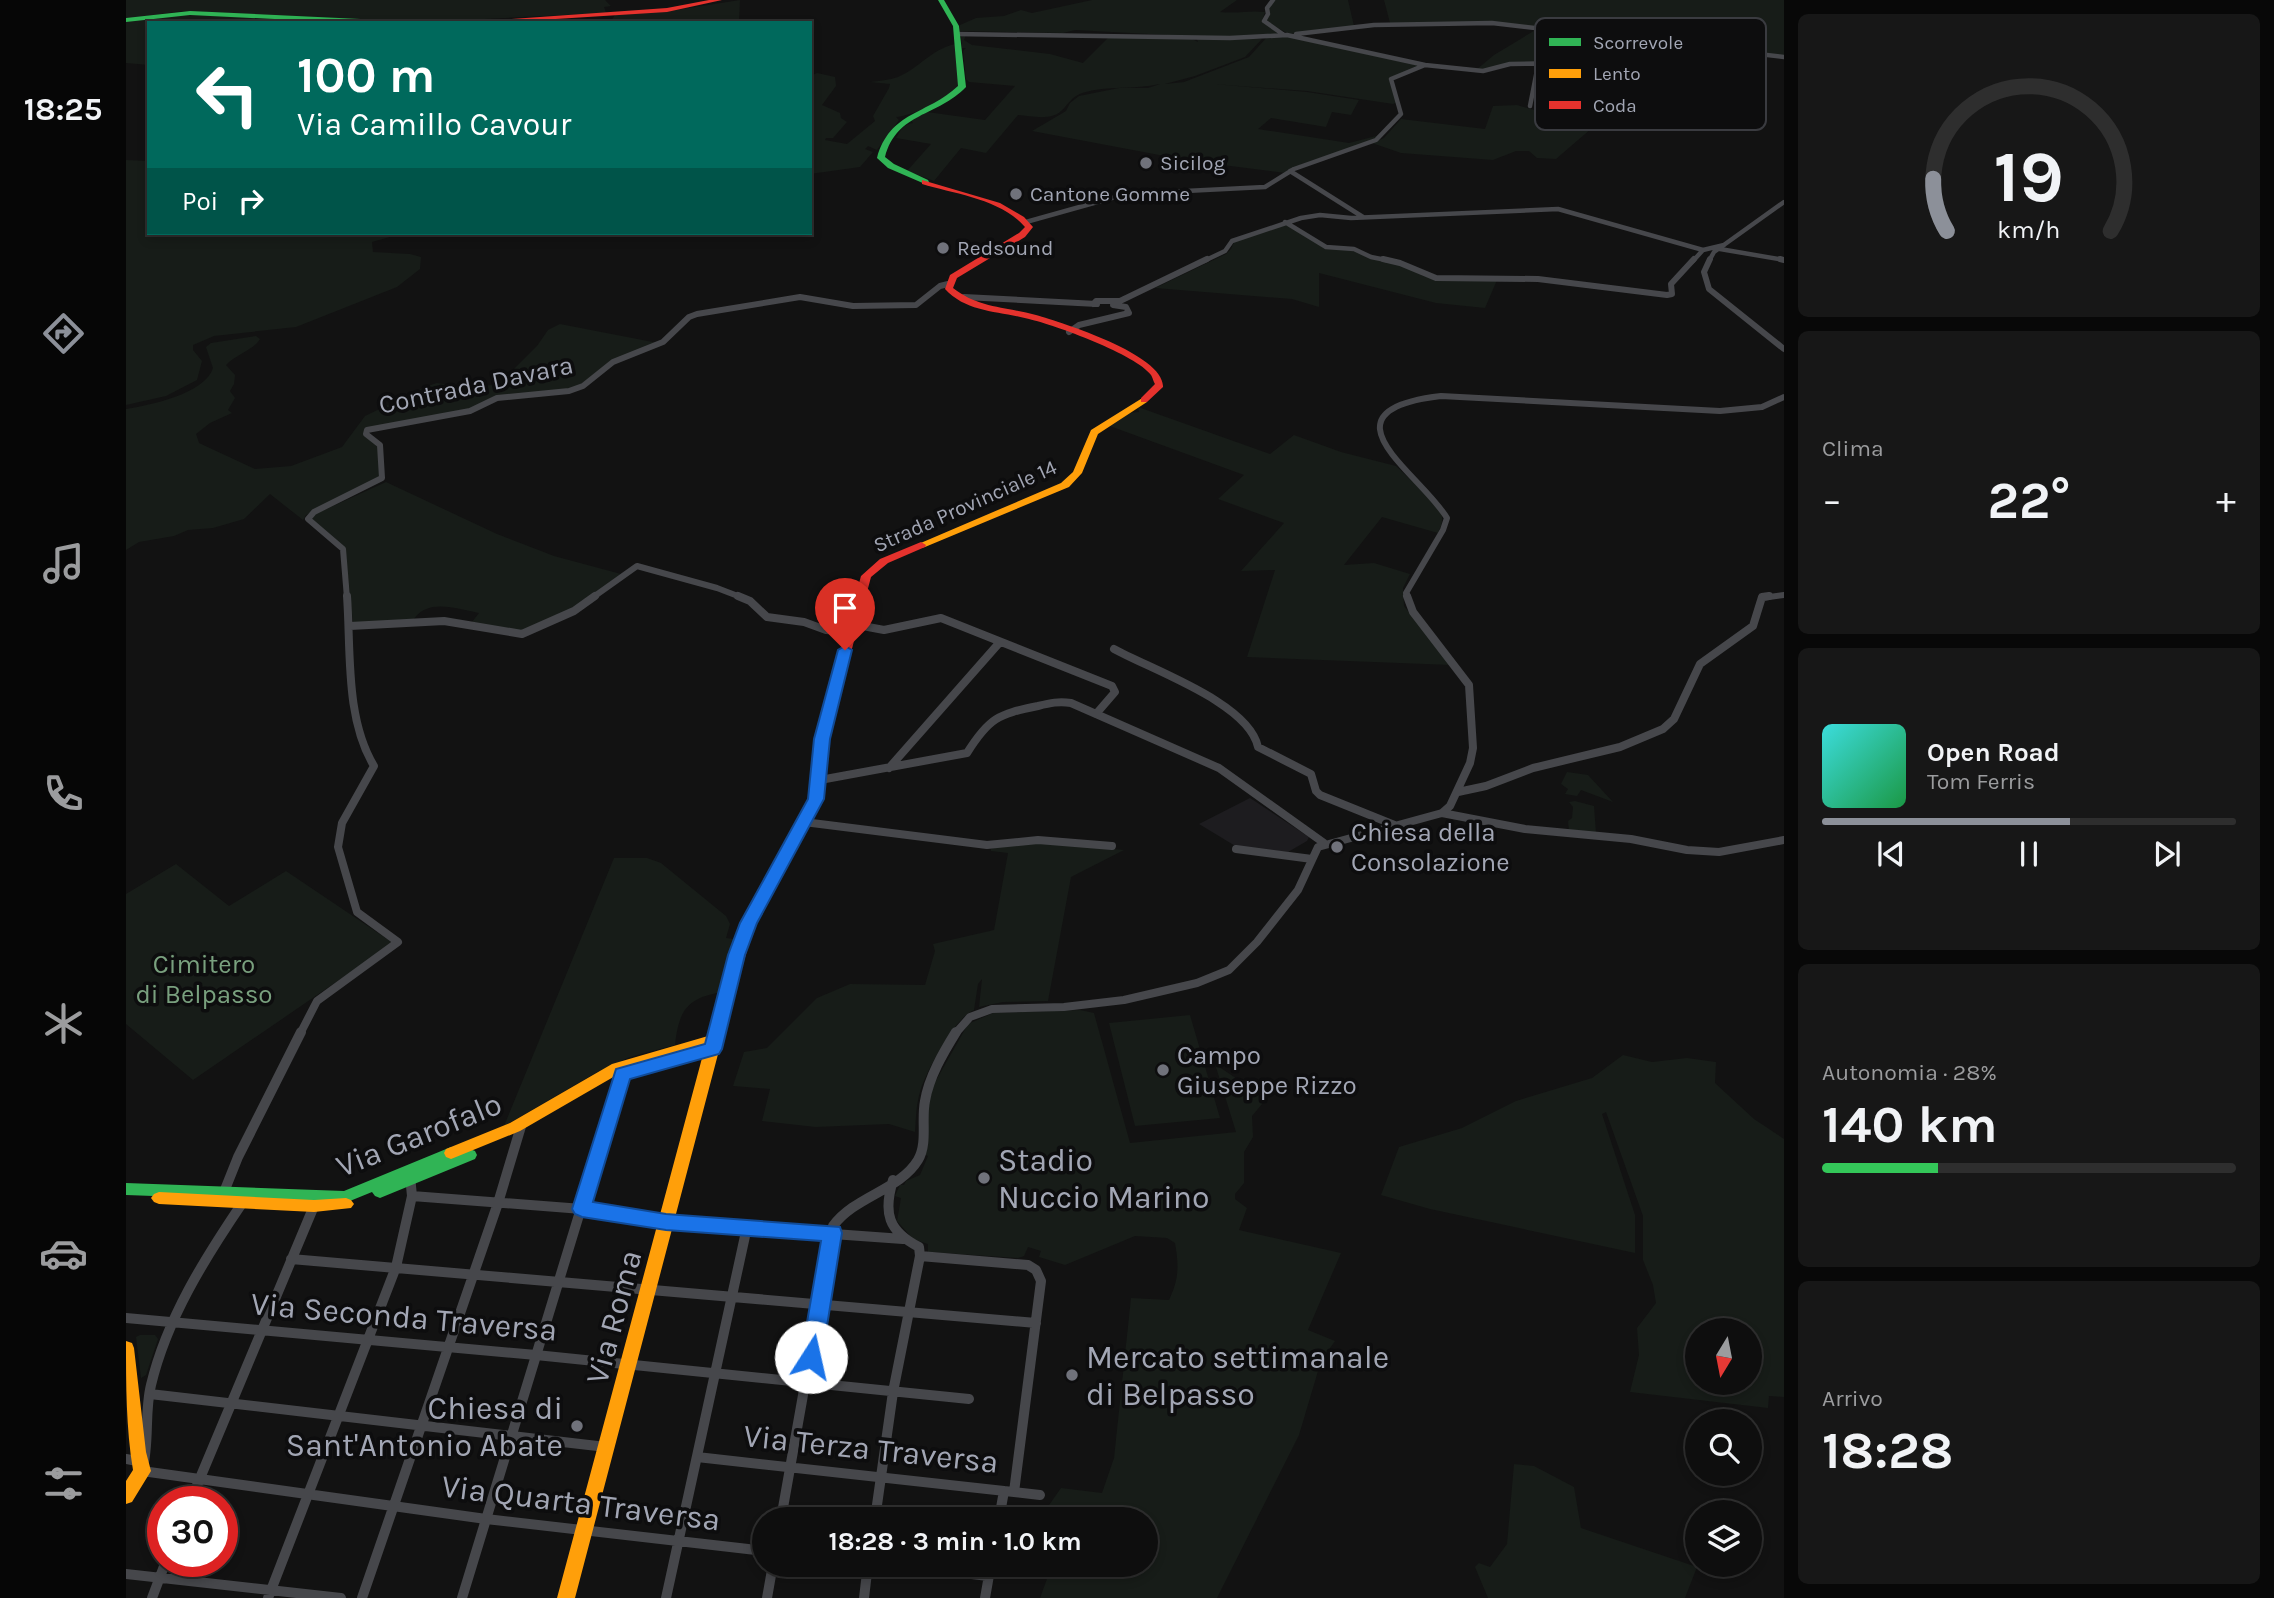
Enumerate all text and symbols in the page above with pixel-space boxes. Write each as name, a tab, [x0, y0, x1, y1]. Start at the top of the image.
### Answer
legend	[1535, 18, 1766, 130]
text: Scorrevole	[1593, 32, 1683, 54]
text: 100 m	[297, 47, 435, 104]
icon: left	[182, 49, 273, 140]
text: Lento	[1593, 63, 1641, 85]
text: 18:25	[24, 91, 102, 128]
text: Coda	[1593, 95, 1637, 117]
text: Via Camillo Cavour	[297, 106, 571, 143]
text: 19	[1994, 135, 2064, 220]
place label: Sicilog	[1160, 151, 1225, 175]
marker: Sicilog	[1138, 155, 1154, 171]
icon: right	[232, 182, 270, 220]
place label: Cantone Gomme	[1030, 182, 1190, 206]
text: Poi	[182, 186, 218, 217]
marker: Cantone Gomme	[1008, 186, 1024, 202]
text: km/h	[1997, 215, 2061, 244]
place label: Redsound	[957, 236, 1053, 260]
marker: Redsound	[935, 240, 951, 256]
icon: directions	[39, 309, 88, 358]
street label: Contrada Davara	[376, 349, 576, 421]
text: Clima	[1822, 435, 1884, 462]
street label: Strada Provinciale 14	[870, 455, 1061, 557]
text: 22°	[1987, 470, 2071, 531]
text: −	[1822, 478, 1842, 523]
text: +	[2216, 478, 2236, 523]
icon: music	[39, 539, 88, 588]
pin	[815, 578, 875, 650]
icon: arrive	[826, 589, 864, 627]
text: Open Road	[1927, 737, 2060, 768]
text: Tom Ferris	[1927, 768, 2035, 795]
icon: phone	[39, 769, 88, 818]
place label: Chiesa della Consolazione	[1351, 817, 1510, 878]
icon: previous	[1872, 835, 1910, 873]
icon: pause	[2010, 835, 2048, 873]
icon: next	[2148, 835, 2186, 873]
marker: Chiesa della Consolazione	[1329, 839, 1345, 855]
park label: Cimitero di Belpasso	[135, 949, 273, 1010]
icon: climate	[39, 999, 88, 1048]
place label: Campo Giuseppe Rizzo	[1177, 1040, 1357, 1101]
text: Autonomia · 28%	[1822, 1059, 1997, 1086]
marker: Campo Giuseppe Rizzo	[1155, 1062, 1171, 1078]
street label: Via Garofalo	[331, 1085, 507, 1185]
text: 140 km	[1822, 1094, 1998, 1155]
place label: Stadio Nuccio Marino	[998, 1142, 1210, 1216]
marker: Stadio Nuccio Marino	[976, 1170, 992, 1186]
icon: car	[39, 1229, 88, 1278]
street label: Via Roma	[578, 1246, 650, 1388]
street label: Via Seconda Traversa	[249, 1285, 559, 1349]
north arrow	[1685, 1318, 1762, 1395]
map controls	[1685, 1318, 1762, 1577]
position arrow	[774, 1320, 848, 1394]
place label: Mercato settimanale di Belpasso	[1086, 1339, 1389, 1413]
marker: Mercato settimanale di Belpasso	[1064, 1367, 1080, 1383]
text: Arrivo	[1822, 1385, 1883, 1412]
place label: Chiesa di Sant'Antonio Abate	[286, 1390, 563, 1464]
button: search	[1685, 1409, 1762, 1486]
street label: Via Terza Traversa	[742, 1417, 1000, 1481]
marker: Chiesa di Sant'Antonio Abate	[569, 1418, 585, 1434]
text: 18:28	[1822, 1420, 1953, 1481]
icon: filters	[39, 1459, 88, 1508]
street label: Via Quarta Traversa	[439, 1468, 723, 1538]
speed limit sign: 30	[147, 1486, 238, 1577]
button: layers	[1685, 1500, 1762, 1577]
text: 18:28 · 3 min · 1.0 km	[828, 1526, 1082, 1557]

